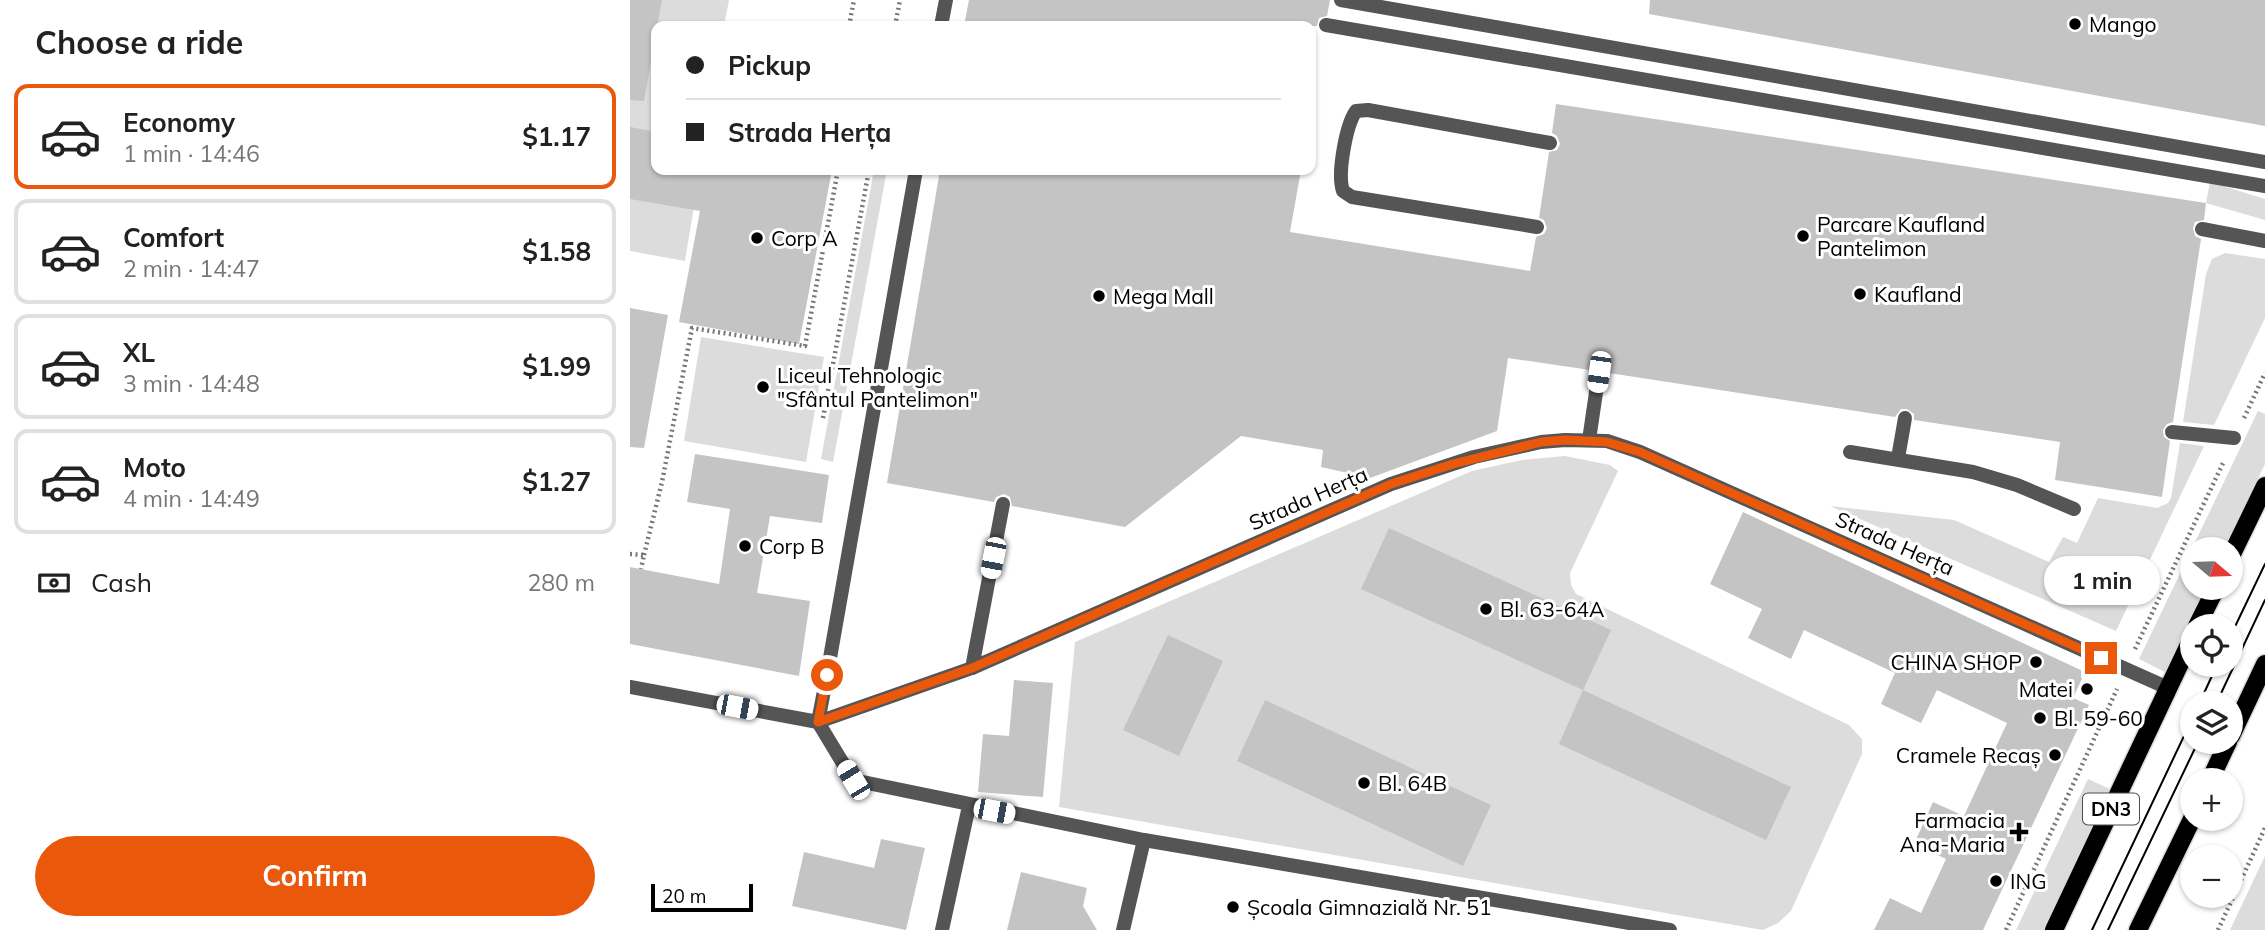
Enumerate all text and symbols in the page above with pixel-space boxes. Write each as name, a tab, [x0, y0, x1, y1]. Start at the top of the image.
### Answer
place label: Mango	[2089, 11, 2157, 37]
marker: Mango	[2067, 16, 2083, 32]
text: Choose a ride	[35, 22, 243, 62]
text: Pickup	[728, 49, 811, 82]
icon: car	[39, 105, 102, 168]
text: Economy	[123, 106, 235, 139]
text: Strada Herța	[728, 116, 891, 149]
text: $1.17	[522, 120, 591, 153]
text: 1 min · 14:46	[123, 139, 260, 168]
place label: Parcare Kaufland Pantelimon	[1817, 211, 1985, 261]
icon: car	[39, 220, 102, 283]
text: Comfort	[123, 221, 224, 254]
place label: Corp A	[771, 225, 838, 251]
marker: Parcare Kaufland Pantelimon	[1795, 228, 1811, 244]
marker: Corp A	[749, 230, 765, 246]
text: $1.58	[522, 235, 591, 268]
text: 2 min · 14:47	[123, 254, 260, 283]
place label: Kaufland	[1874, 281, 1962, 307]
place label: Mega Mall	[1113, 283, 1214, 309]
marker: Kaufland	[1852, 286, 1868, 302]
marker: Mega Mall	[1091, 288, 1107, 304]
icon: car	[39, 335, 102, 398]
text: XL	[123, 336, 155, 369]
text: $1.99	[522, 350, 591, 383]
car	[1586, 350, 1613, 394]
place label: Liceul Tehnologic "Sfântul Pantelimon"	[777, 362, 978, 412]
text: 3 min · 14:48	[123, 369, 260, 398]
marker: Liceul Tehnologic "Sfântul Pantelimon"	[755, 379, 771, 395]
icon: car	[39, 450, 102, 513]
text: Moto	[123, 451, 186, 484]
street label: Strada Herța	[1245, 460, 1372, 537]
text: $1.27	[522, 465, 591, 498]
text: 4 min · 14:49	[123, 484, 260, 513]
street label: Strada Herța	[1831, 505, 1958, 582]
place label: Corp B	[759, 533, 825, 559]
car	[979, 535, 1008, 581]
north arrow	[2180, 537, 2244, 600]
map controls	[2180, 537, 2243, 908]
marker: Corp B	[737, 538, 753, 554]
callout: 1 min	[2043, 556, 2159, 606]
icon: cash	[35, 564, 73, 602]
text: Cash	[91, 566, 152, 599]
text: 1 min	[2072, 566, 2132, 595]
text: 280 m	[527, 568, 595, 597]
place label: Bl. 63-64A	[1500, 596, 1605, 622]
marker: Bl. 63-64A	[1478, 601, 1494, 617]
button: locate	[2180, 614, 2243, 677]
route end	[2085, 642, 2117, 674]
place label: CHINA SHOP	[1890, 649, 2022, 675]
marker: CHINA SHOP	[2028, 654, 2044, 670]
route start	[811, 659, 843, 691]
place label: Matei	[2019, 676, 2073, 702]
marker: Matei	[2079, 681, 2095, 697]
button: layers	[2180, 691, 2243, 754]
car	[715, 693, 760, 721]
place label: Bl. 59-60	[2054, 705, 2143, 731]
marker: Bl. 59-60	[2032, 710, 2048, 726]
place label: Cramele Recaș	[1896, 742, 2041, 769]
marker: Cramele Recaș	[2047, 747, 2063, 763]
car	[834, 757, 873, 803]
button: +	[2180, 768, 2243, 831]
place label: Bl. 64B	[1378, 770, 1447, 796]
marker: Bl. 64B	[1356, 775, 1372, 791]
road number: DN3	[2083, 794, 2139, 824]
car	[972, 797, 1017, 825]
place label: Farmacia Ana-Maria	[1900, 807, 2005, 857]
marker: Farmacia Ana-Maria	[2011, 824, 2027, 840]
button: Confirm	[35, 836, 595, 916]
button: −	[2180, 845, 2243, 908]
place label: ING	[2010, 868, 2046, 894]
marker: ING	[1988, 873, 2004, 889]
scale bar	[651, 881, 752, 913]
text: 20 m	[662, 884, 706, 908]
place label: Școala Gimnazială Nr. 51	[1247, 894, 1492, 921]
marker: Școala Gimnazială Nr. 51	[1225, 899, 1241, 915]

